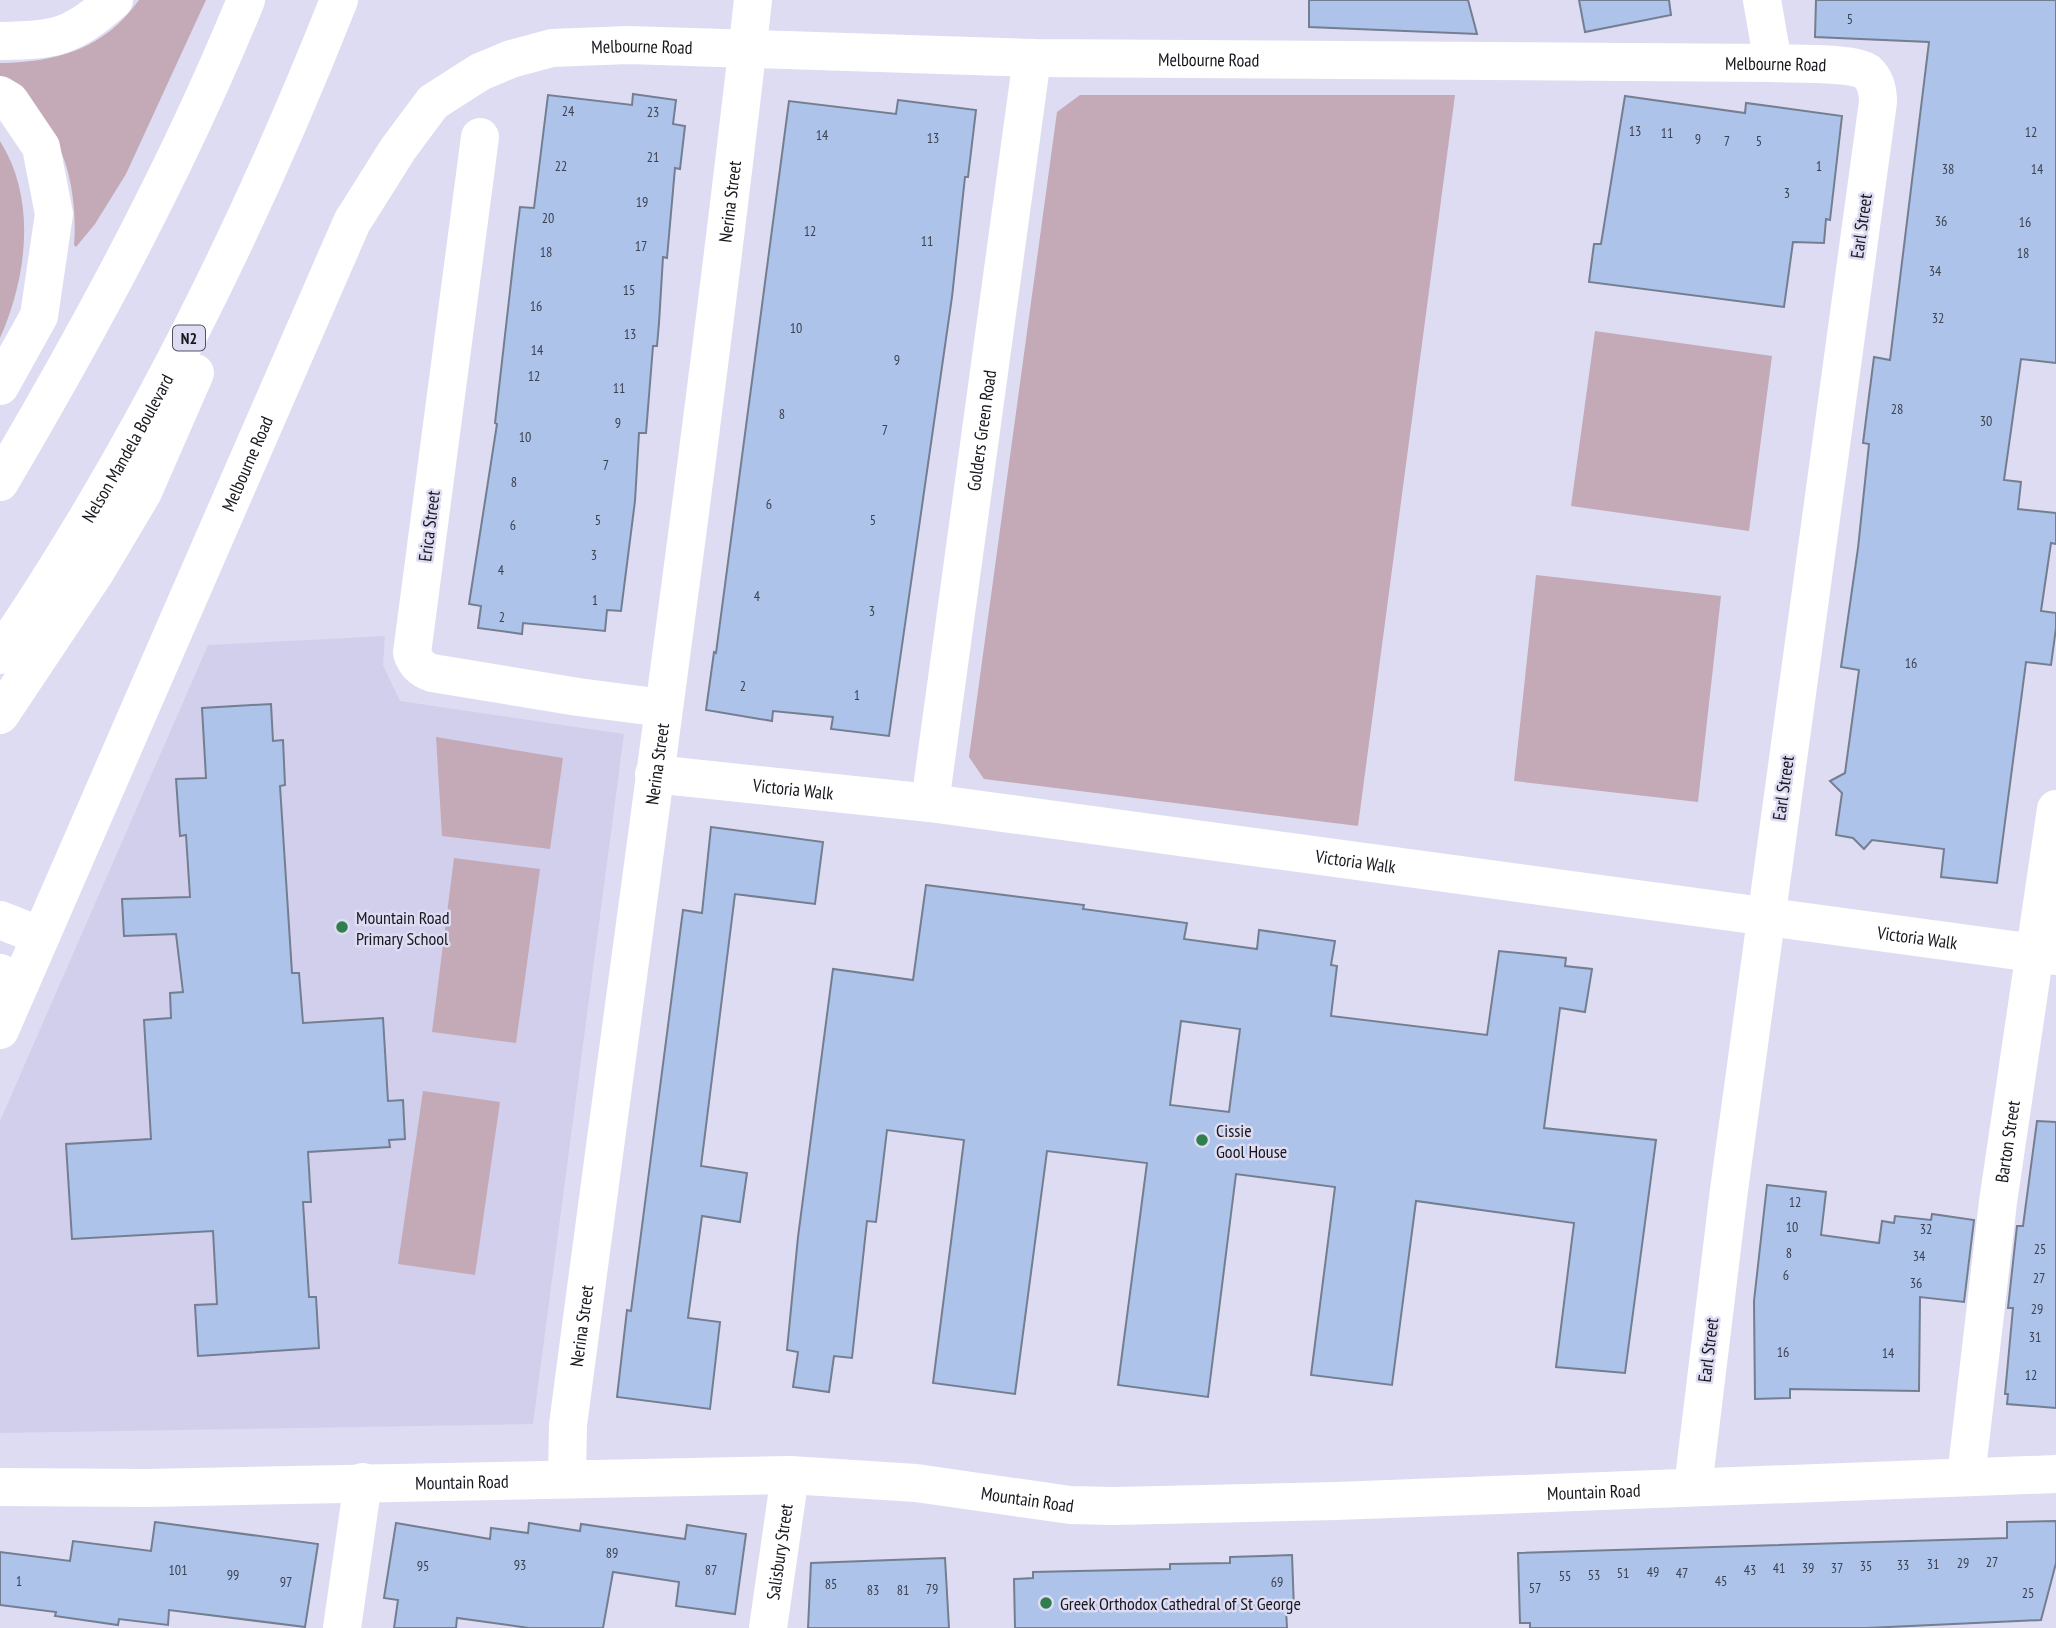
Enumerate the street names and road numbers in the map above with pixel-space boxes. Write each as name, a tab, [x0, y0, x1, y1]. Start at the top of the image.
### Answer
street label: Melbourne Road	[591, 33, 693, 59]
street label: Melbourne Road	[1158, 47, 1259, 71]
street label: Melbourne Road	[1725, 51, 1827, 76]
street label: Nerina Street	[713, 159, 746, 244]
street label: Earl Street	[1845, 192, 1877, 260]
road number: N2	[173, 326, 205, 350]
street label: Golders Green Road	[961, 369, 1001, 492]
street label: Nelson Mandela Boulevard	[76, 370, 178, 526]
street label: Melbourne Road	[216, 412, 278, 514]
street label: Erica Street	[413, 489, 445, 563]
street label: Nerina Street	[640, 722, 674, 806]
street label: Earl Street	[1767, 754, 1799, 822]
street label: Victoria Walk	[751, 773, 835, 804]
street label: Victoria Walk	[1313, 844, 1397, 878]
street label: Victoria Walk	[1875, 920, 1959, 954]
street label: Barton Street	[1990, 1099, 2024, 1184]
street label: Nerina Street	[564, 1284, 598, 1368]
street label: Earl Street	[1693, 1316, 1723, 1384]
street label: Mountain Road	[415, 1469, 509, 1494]
street label: Mountain Road	[1547, 1478, 1641, 1505]
street label: Mountain Road	[980, 1481, 1075, 1517]
street label: Salisbury Street	[761, 1502, 797, 1601]

